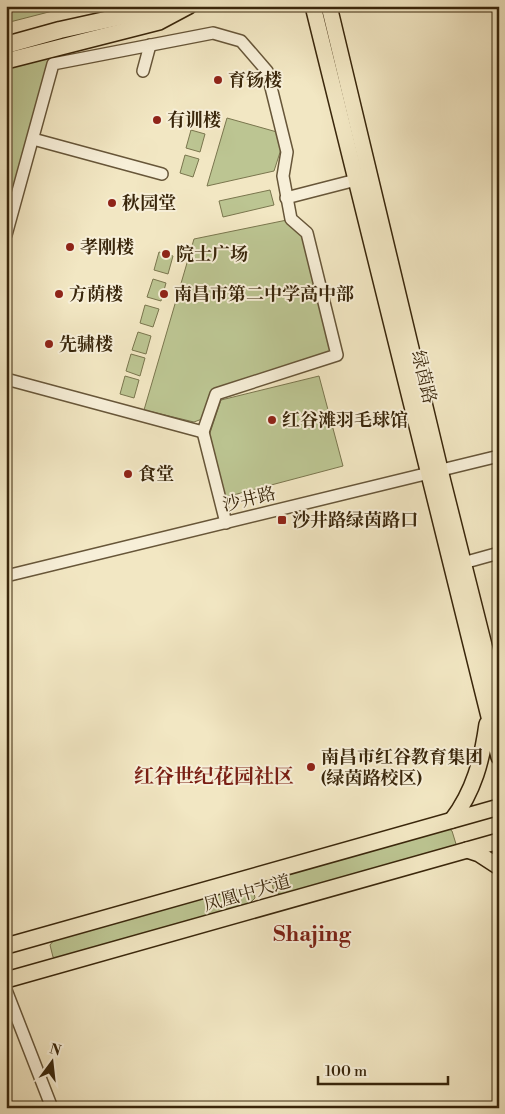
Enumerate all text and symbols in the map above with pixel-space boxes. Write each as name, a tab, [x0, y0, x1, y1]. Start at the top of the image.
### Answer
place label: 育钖楼	[228, 69, 282, 92]
marker: 育钖楼	[212, 74, 224, 86]
place label: 有训楼	[167, 109, 221, 132]
marker: 有训楼	[151, 114, 163, 126]
place label: 秋园堂	[122, 192, 176, 215]
marker: 秋园堂	[106, 197, 118, 209]
place label: 孝刚楼	[80, 236, 134, 259]
marker: 孝刚楼	[64, 241, 76, 253]
place label: 院士广场	[176, 243, 248, 266]
marker: 院士广场	[160, 248, 172, 260]
place label: 方荫楼	[69, 283, 123, 306]
place label: 南昌市第二中学高中部	[174, 283, 354, 306]
marker: 方荫楼	[53, 288, 65, 300]
marker: 南昌市第二中学高中部	[158, 288, 170, 300]
place label: 先骕楼	[59, 333, 113, 356]
marker: 先骕楼	[43, 338, 55, 350]
street label: 绿茵路	[406, 348, 441, 406]
place label: 红谷滩羽毛球馆	[282, 409, 408, 432]
marker: 红谷滩羽毛球馆	[266, 414, 278, 426]
place label: 食堂	[138, 463, 174, 486]
marker: 食堂	[122, 468, 134, 480]
street label: 沙井路	[220, 482, 278, 517]
place label: 沙井路绿茵路口	[292, 509, 418, 532]
marker: 沙井路绿茵路口	[276, 514, 288, 526]
place label: 南昌市红谷教育集团 (绿茵路校区)	[321, 746, 483, 790]
marker: 南昌市红谷教育集团 (绿茵路校区)	[305, 761, 317, 773]
district label: 红谷世纪花园社区	[134, 765, 294, 790]
street label: 凤凰中大道	[201, 870, 294, 917]
district label: Shajing	[273, 921, 352, 948]
north arrow	[28, 1036, 78, 1086]
text: N	[47, 1040, 63, 1061]
scale bar	[318, 1054, 448, 1086]
text: 100 m	[325, 1062, 367, 1081]

